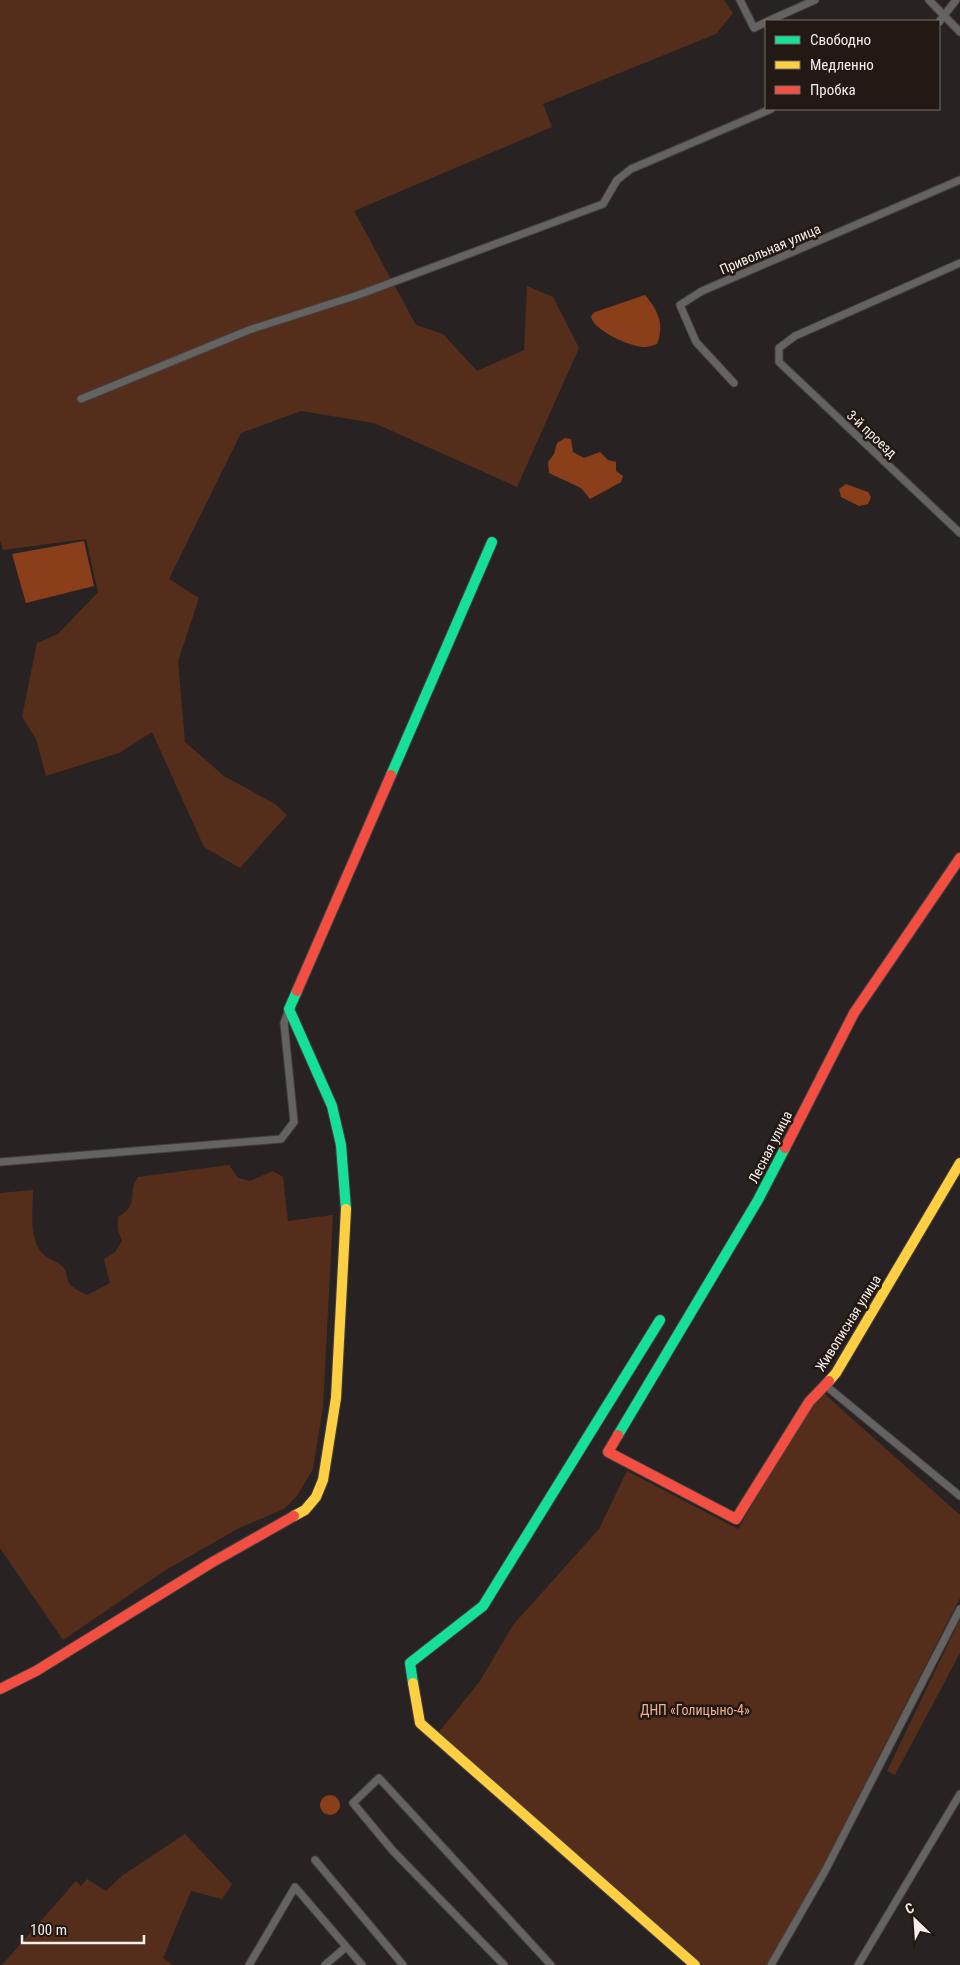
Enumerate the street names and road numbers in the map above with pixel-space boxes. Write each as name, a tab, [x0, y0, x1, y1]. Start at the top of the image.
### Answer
street label: Привольная улица	[717, 220, 823, 278]
street label: 3-й проезд	[844, 407, 901, 461]
street label: Лесная улица	[745, 1108, 795, 1186]
street label: Живописная улица	[812, 1272, 884, 1374]

